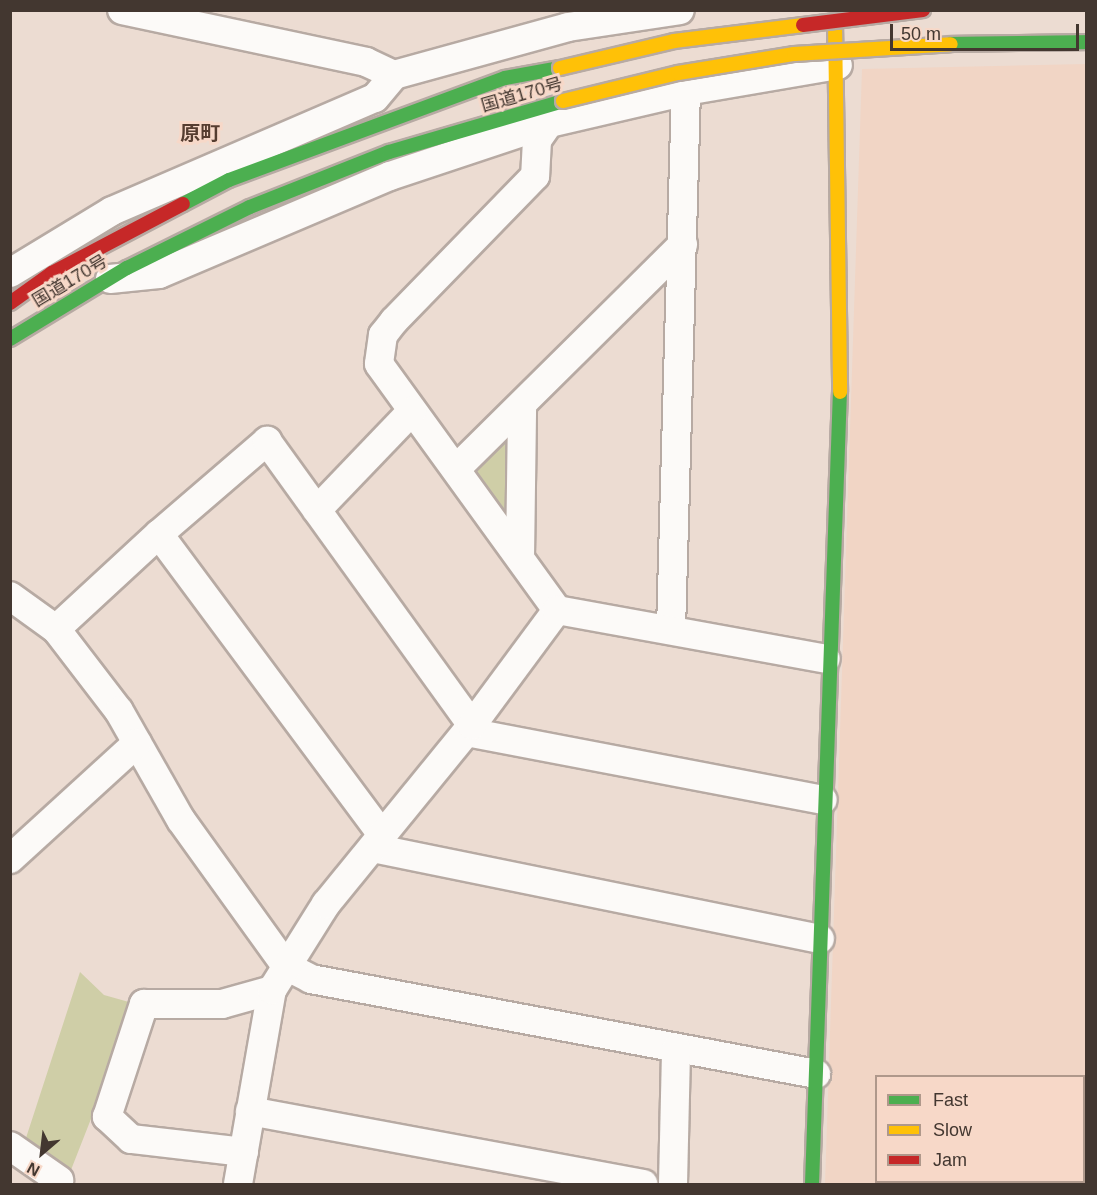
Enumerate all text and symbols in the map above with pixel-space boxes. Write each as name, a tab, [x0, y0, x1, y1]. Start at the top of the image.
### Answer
scale bar	[893, 12, 1082, 50]
text: 50 m	[901, 24, 941, 44]
street label: 国道170号	[479, 73, 565, 117]
district label: 原町	[180, 121, 220, 145]
street label: 国道170号	[28, 250, 112, 312]
legend	[875, 1075, 1085, 1183]
text: Fast	[933, 1090, 968, 1110]
text: Slow	[933, 1120, 972, 1140]
north arrow	[12, 1123, 72, 1183]
text: Jam	[933, 1150, 967, 1170]
text: N	[24, 1159, 42, 1180]

